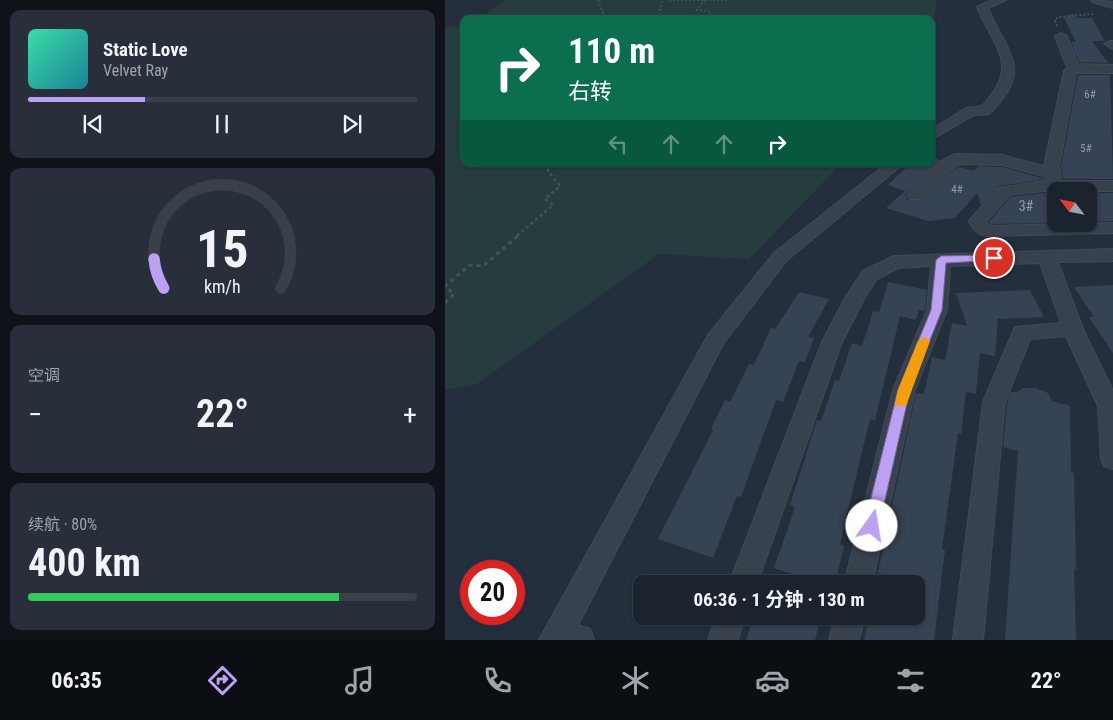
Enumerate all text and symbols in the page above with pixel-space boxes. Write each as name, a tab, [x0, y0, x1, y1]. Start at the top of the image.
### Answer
text: 110 m	[568, 31, 655, 72]
icon: right	[485, 35, 550, 100]
text: Static Love	[103, 38, 188, 61]
text: Velvet Ray	[103, 61, 168, 80]
text: 右转	[568, 79, 612, 104]
house number: 6#	[1084, 88, 1096, 101]
icon: previous	[79, 110, 107, 138]
icon: pause	[208, 110, 236, 138]
icon: next	[338, 110, 366, 138]
icon: left	[604, 130, 632, 158]
icon: ahead	[657, 130, 685, 158]
icon: ahead	[710, 130, 738, 158]
icon: right	[763, 130, 791, 158]
house number: 5#	[1080, 142, 1092, 155]
north arrow	[1047, 182, 1097, 232]
map controls	[1047, 182, 1097, 232]
house number: 4#	[951, 183, 963, 196]
house number: 3#	[1019, 198, 1034, 214]
text: 15	[196, 219, 249, 280]
pin	[973, 237, 1015, 279]
icon: arrive	[980, 244, 1008, 272]
text: km/h	[204, 276, 241, 297]
text: 空调	[28, 366, 60, 385]
text: 22°	[196, 392, 249, 436]
text: −	[28, 398, 42, 431]
text: +	[403, 398, 417, 431]
position arrow	[845, 499, 897, 551]
text: 续航 · 80%	[28, 515, 97, 534]
text: 400 km	[28, 541, 141, 585]
speed limit sign: 20	[460, 560, 525, 625]
text: 06:36 · 1 分钟 · 130 m	[693, 588, 865, 611]
icon: directions	[205, 663, 240, 698]
icon: music	[342, 663, 377, 698]
icon: phone	[480, 663, 515, 698]
icon: climate	[618, 663, 653, 698]
icon: car	[755, 663, 790, 698]
icon: filters	[893, 663, 928, 698]
text: 06:35	[51, 668, 102, 693]
text: 22°	[1031, 668, 1062, 693]

